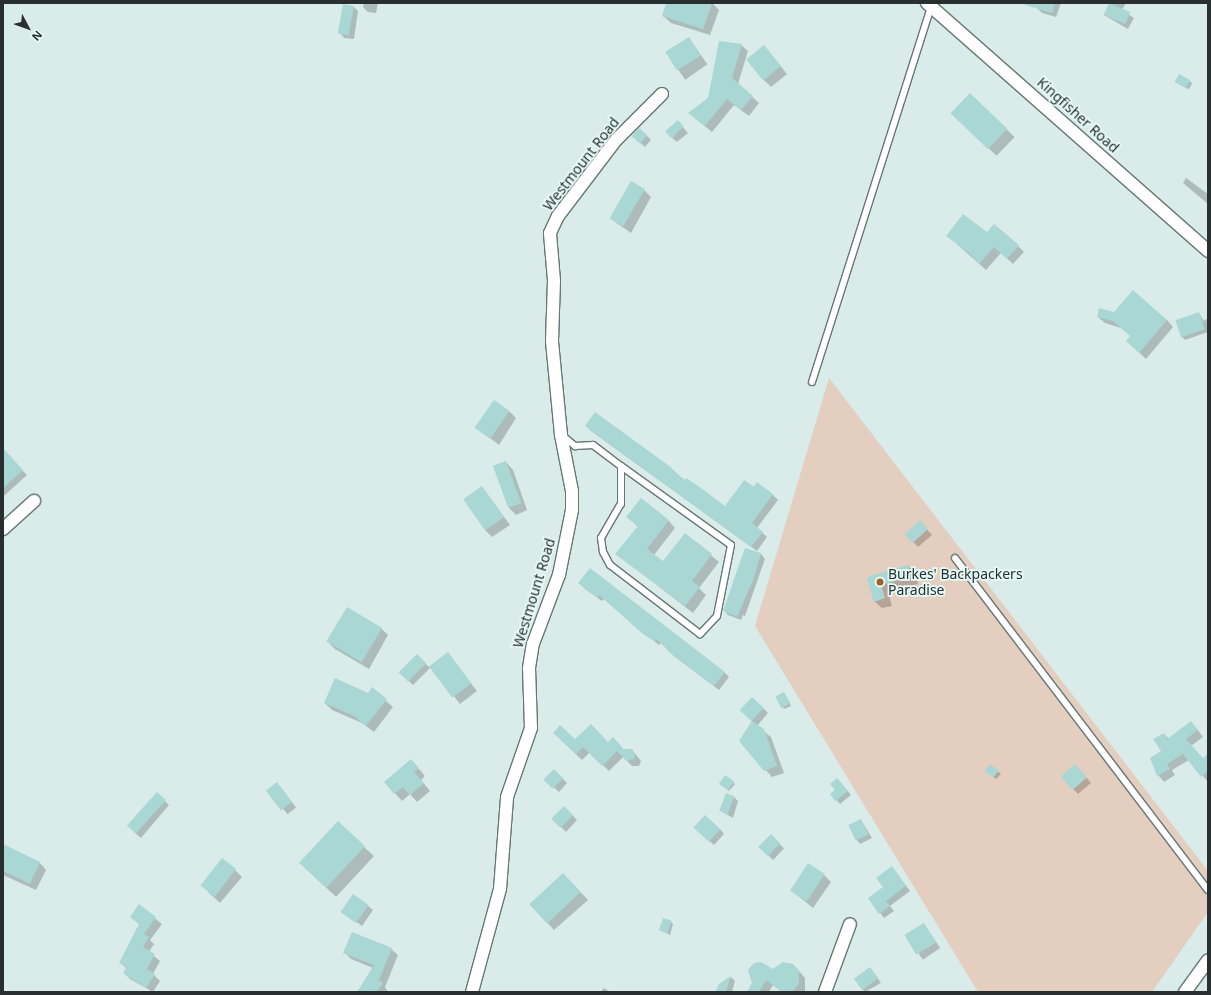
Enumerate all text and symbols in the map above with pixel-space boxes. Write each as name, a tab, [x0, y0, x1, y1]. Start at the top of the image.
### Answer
north arrow	[8, 8, 48, 48]
text: N	[29, 28, 46, 44]
street label: Kingfisher Road	[1034, 74, 1122, 156]
street label: Westmount Road	[539, 114, 623, 214]
street label: Westmount Road	[509, 536, 559, 650]
place label: Burkes' Backpackers Paradise	[888, 566, 1023, 598]
marker: Burkes' Backpackers Paradise	[875, 577, 885, 587]

